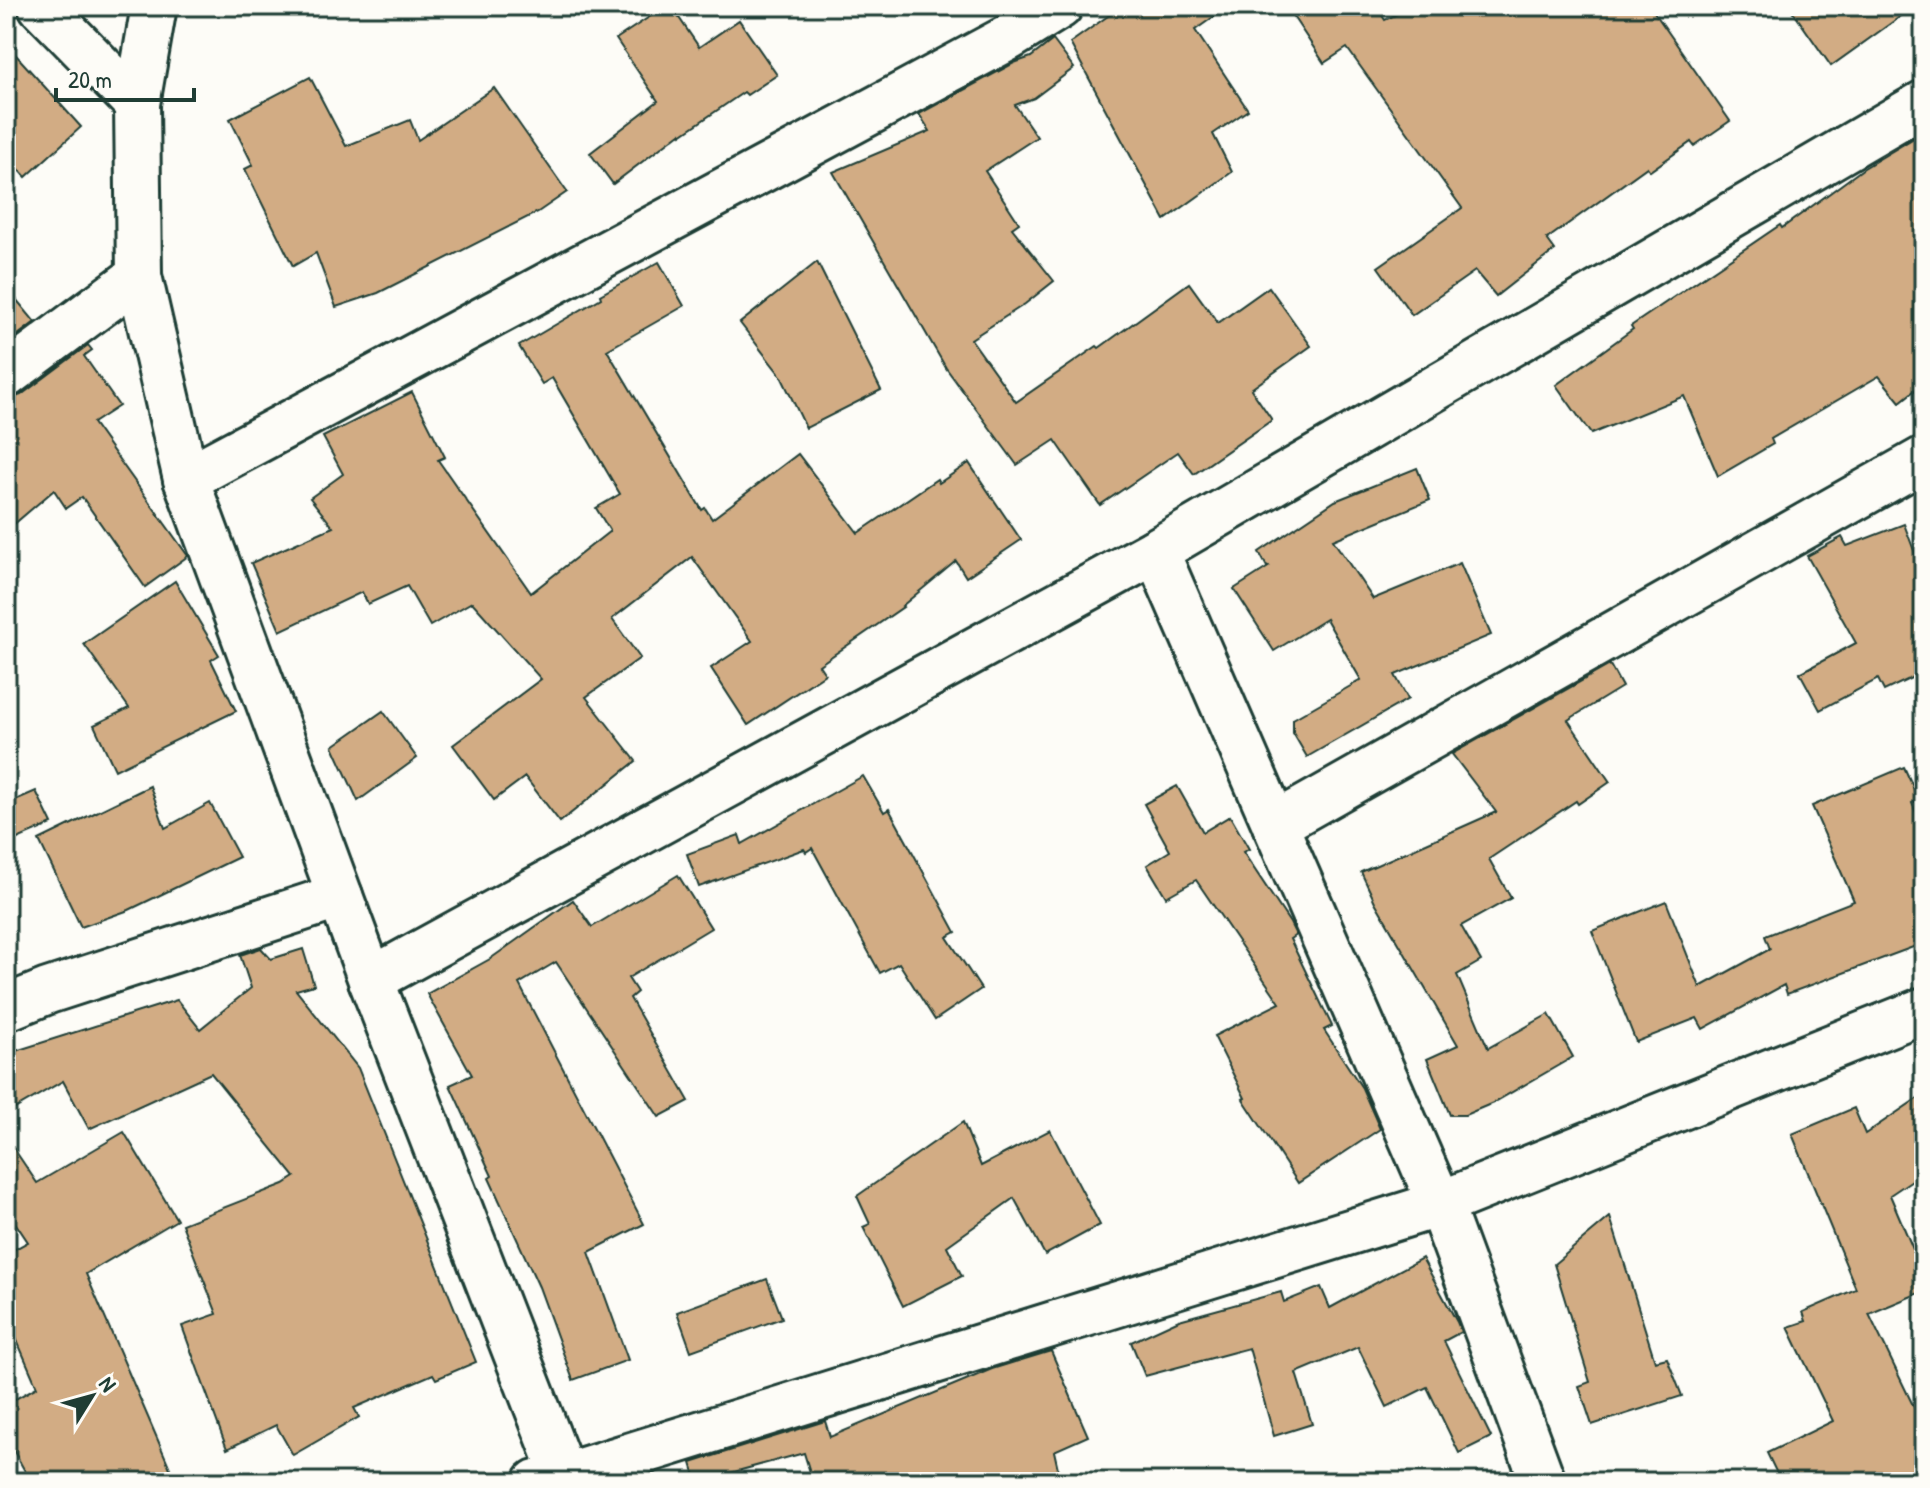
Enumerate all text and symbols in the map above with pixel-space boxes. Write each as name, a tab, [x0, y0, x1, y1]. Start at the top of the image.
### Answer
scale bar	[56, 52, 194, 102]
text: 20 m	[68, 63, 112, 95]
north arrow	[52, 1356, 132, 1436]
text: N	[92, 1370, 124, 1398]

